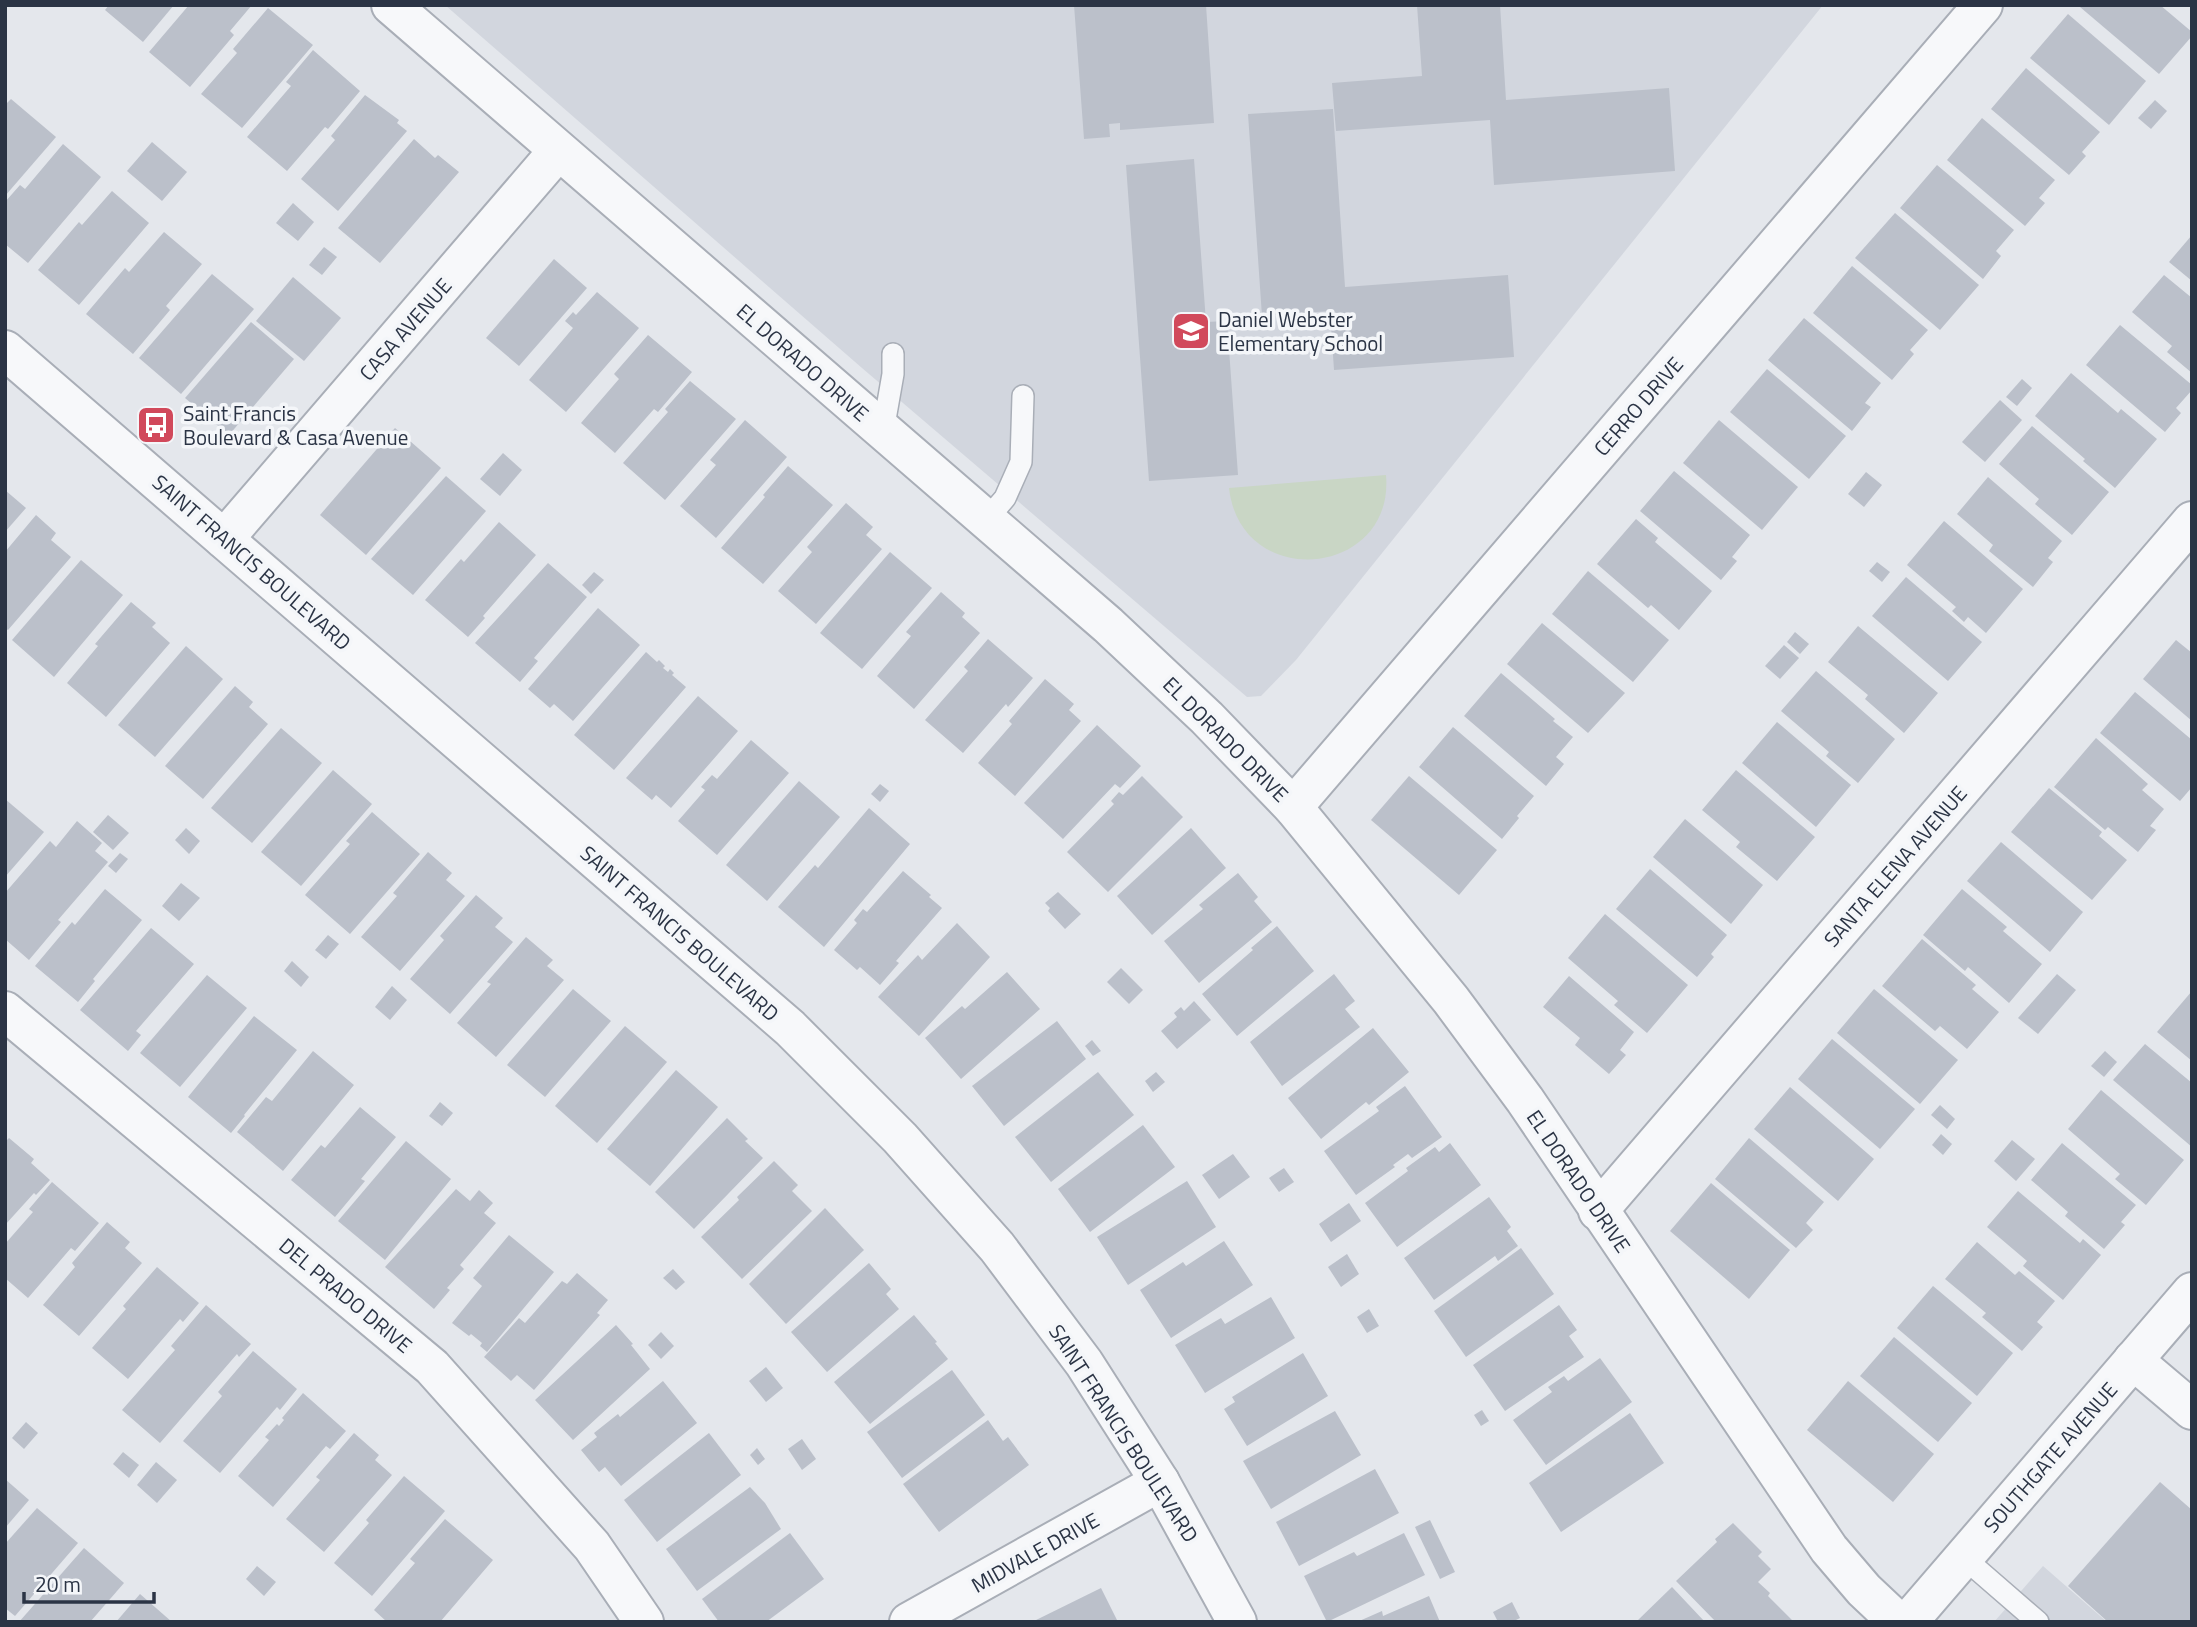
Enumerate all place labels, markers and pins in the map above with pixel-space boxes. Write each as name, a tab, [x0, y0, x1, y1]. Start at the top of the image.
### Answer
place label: Daniel Webster Elementary School	[1218, 303, 1383, 359]
school or university icon: Daniel Webster Elementary School	[1170, 310, 1212, 352]
place label: Saint Francis Boulevard & Casa Avenue	[183, 397, 408, 453]
bus stop icon: Saint Francis Boulevard & Casa Avenue	[135, 404, 177, 446]

